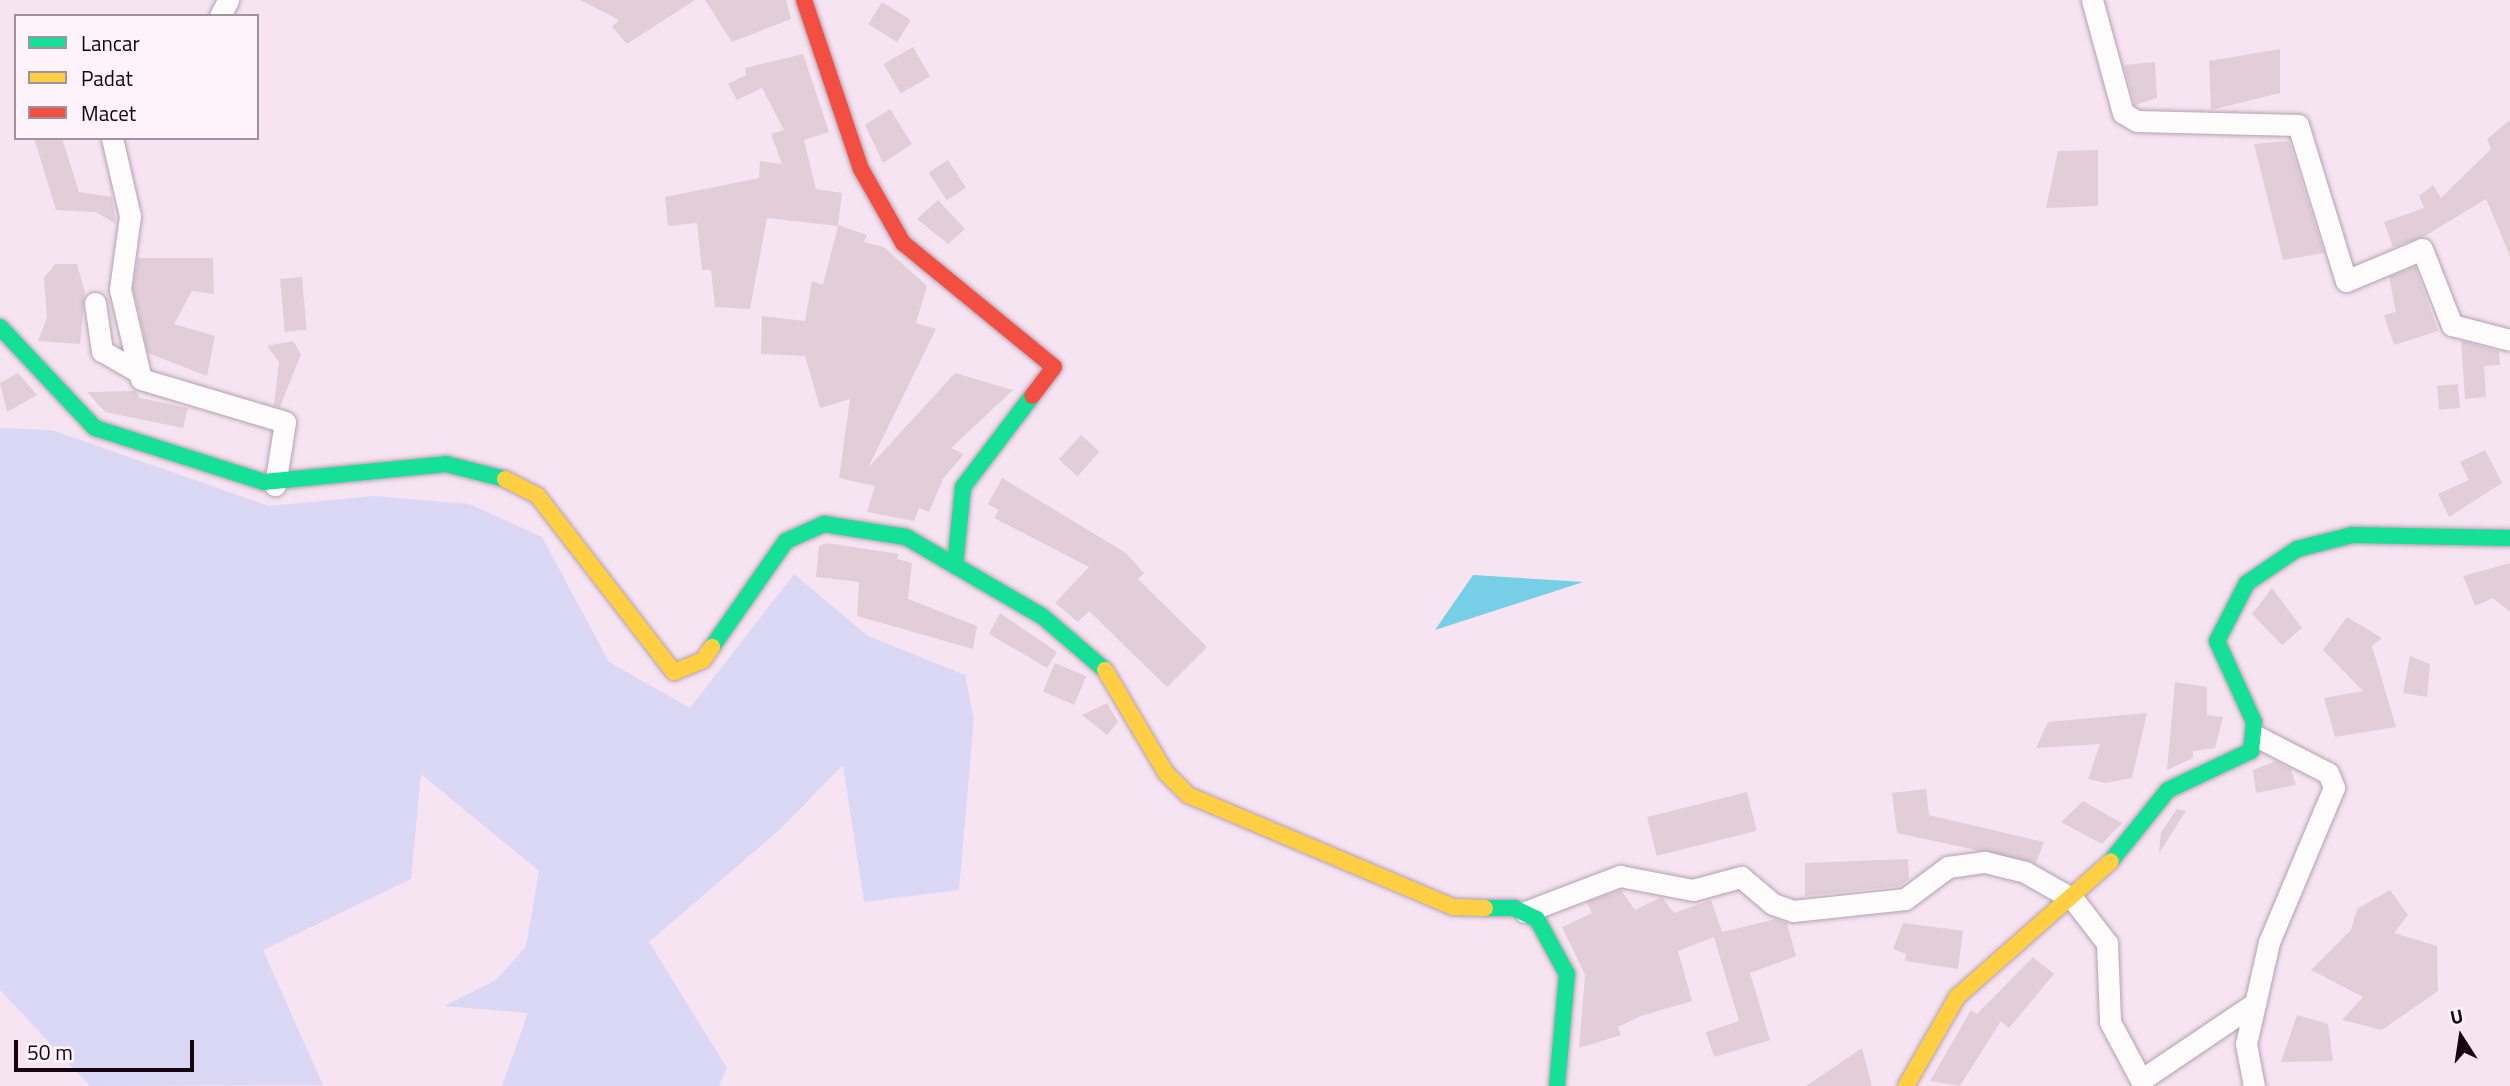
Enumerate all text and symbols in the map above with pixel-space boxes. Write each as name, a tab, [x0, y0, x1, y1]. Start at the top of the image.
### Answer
legend	[14, 14, 259, 140]
text: Lancar	[81, 27, 140, 59]
text: Padat	[81, 62, 133, 94]
text: Macet	[81, 97, 136, 129]
text: U	[2447, 1000, 2466, 1031]
north arrow	[2426, 1002, 2496, 1072]
scale bar	[18, 1026, 198, 1070]
text: 50 m	[27, 1036, 73, 1068]

